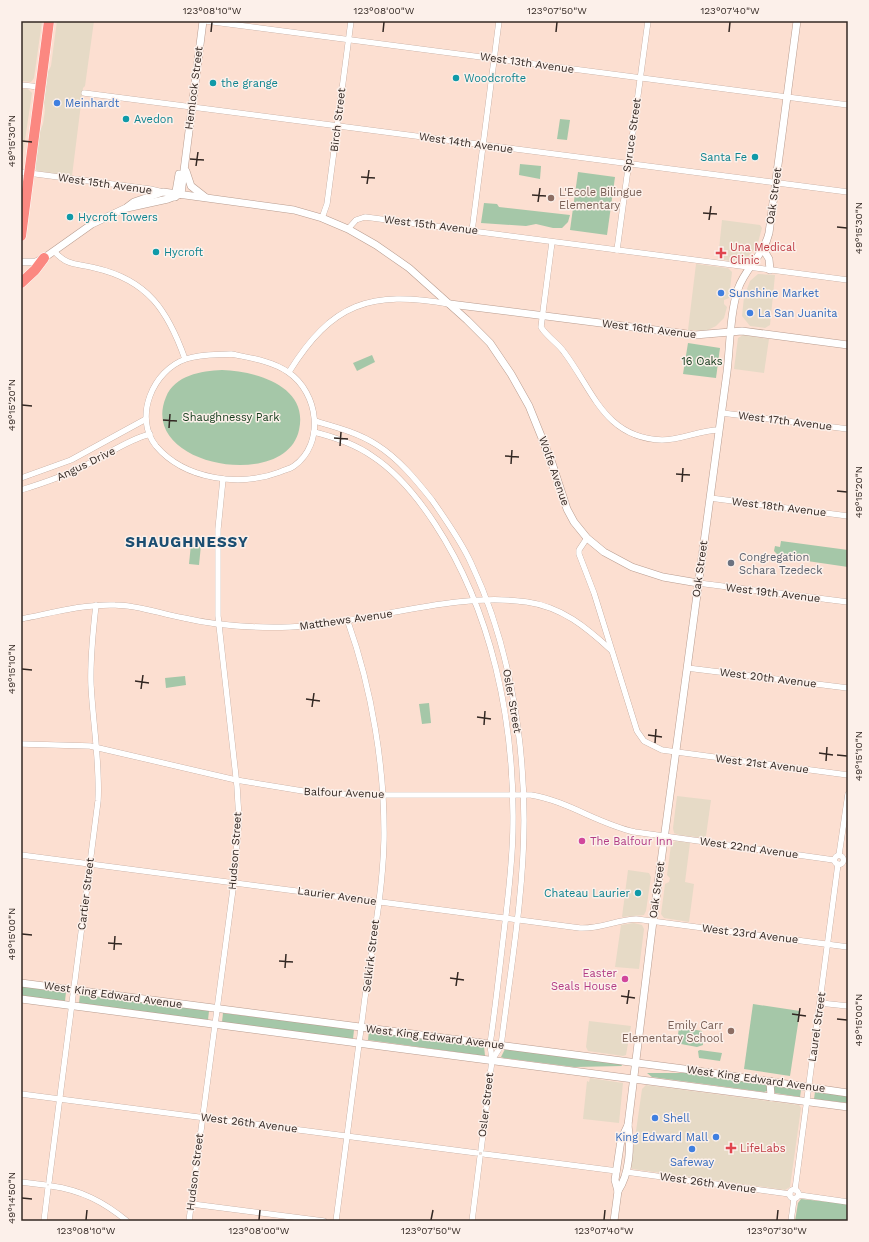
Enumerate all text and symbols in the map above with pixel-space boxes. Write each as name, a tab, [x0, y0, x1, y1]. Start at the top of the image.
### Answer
text: 123°08'10"W	[183, 5, 242, 16]
text: 123°08'00"W	[354, 5, 415, 16]
text: 123°07'50"W	[527, 5, 587, 16]
text: 123°07'40"W	[700, 5, 760, 16]
street label: Hemlock Street	[182, 45, 206, 130]
street label: West 13th Avenue	[479, 50, 575, 76]
place label: Woodcrofte	[464, 72, 526, 85]
marker: Woodcrofte	[451, 73, 461, 83]
place label: the grange	[221, 77, 278, 90]
marker: the grange	[208, 78, 218, 88]
street label: Birch Street	[328, 87, 348, 153]
place label: Meinhardt	[65, 97, 120, 110]
street label: Spruce Street	[620, 97, 644, 173]
marker: Meinhardt	[52, 98, 62, 108]
place label: Avedon	[134, 113, 173, 126]
marker: Avedon	[121, 114, 131, 124]
text: 49°15'30"N	[6, 115, 17, 167]
street label: West 14th Avenue	[418, 130, 514, 156]
place label: Santa Fe	[700, 151, 747, 164]
marker: Santa Fe	[750, 152, 760, 162]
street label: Oak Street	[764, 166, 784, 225]
street label: West 15th Avenue	[57, 171, 153, 197]
place label: L'Ecole Bilingue Elementary	[559, 186, 642, 212]
marker: L'Ecole Bilingue Elementary	[546, 193, 556, 203]
text: 49°15'30"N	[853, 202, 864, 254]
place label: Hycroft Towers	[78, 211, 158, 224]
marker: Hycroft Towers	[65, 212, 75, 222]
street label: West 15th Avenue	[383, 213, 479, 237]
place label: Una Medical Clinic	[730, 241, 796, 267]
place label: Hycroft	[164, 246, 203, 259]
marker: Hycroft	[151, 247, 161, 257]
marker: Una Medical Clinic	[715, 247, 727, 259]
place label: Sunshine Market	[729, 287, 819, 300]
marker: Sunshine Market	[716, 288, 726, 298]
place label: La San Juanita	[758, 307, 837, 320]
marker: La San Juanita	[745, 308, 755, 318]
street label: West 16th Avenue	[601, 317, 697, 341]
park label: 16 Oaks	[681, 355, 723, 368]
text: 49°15'20"N	[6, 379, 17, 431]
street label: West 17th Avenue	[737, 409, 833, 433]
park label: Shaughnessy Park	[183, 411, 279, 424]
street label: Wolfe Avenue	[536, 434, 572, 508]
street label: Angus Drive	[55, 444, 117, 484]
text: 49°15'20"N	[853, 466, 864, 518]
street label: West 18th Avenue	[731, 495, 827, 519]
district label: SHAUGHNESSY	[125, 533, 249, 551]
street label: Oak Street	[690, 539, 710, 598]
place label: Congregation Schara Tzedeck	[739, 551, 823, 577]
marker: Congregation Schara Tzedeck	[726, 558, 736, 568]
street label: West 19th Avenue	[725, 581, 821, 605]
street label: Matthews Avenue	[299, 607, 393, 633]
text: 49°15'10"N	[6, 644, 17, 694]
street label: West 20th Avenue	[719, 666, 817, 690]
street label: Osler Street	[500, 668, 524, 734]
text: 49°15'10"N	[853, 731, 864, 781]
street label: West 21st Avenue	[715, 752, 809, 776]
street label: Balfour Avenue	[303, 785, 385, 801]
street label: Hudson Street	[226, 811, 244, 890]
place label: The Balfour Inn	[590, 835, 672, 848]
street label: West 22nd Avenue	[699, 835, 799, 861]
marker: The Balfour Inn	[577, 836, 587, 846]
street label: Cartier Street	[75, 857, 97, 931]
street label: Oak Street	[647, 860, 667, 919]
street label: Laurier Avenue	[297, 884, 377, 908]
place label: Chateau Laurier	[544, 887, 631, 900]
marker: Chateau Laurier	[633, 888, 643, 898]
text: 49°15'00"N	[6, 908, 17, 960]
street label: Selkirk Street	[360, 918, 382, 993]
street label: West 23rd Avenue	[701, 922, 799, 946]
place label: Easter Seals House	[551, 967, 617, 993]
marker: Easter Seals House	[620, 974, 630, 984]
street label: West King Edward Avenue	[43, 979, 183, 1011]
street label: Laurel Street	[806, 991, 828, 1063]
text: 49°15'00"N	[853, 994, 864, 1046]
place label: Emily Carr Elementary School	[622, 1019, 724, 1045]
street label: West King Edward Avenue	[365, 1022, 505, 1052]
marker: Emily Carr Elementary School	[726, 1026, 736, 1036]
street label: West King Edward Avenue	[686, 1063, 826, 1095]
street label: Osler Street	[476, 1072, 496, 1138]
street label: West 26th Avenue	[200, 1111, 298, 1135]
place label: Shell	[663, 1112, 691, 1125]
marker: Shell	[650, 1113, 660, 1123]
place label: King Edward Mall	[615, 1131, 709, 1144]
street label: Hudson Street	[184, 1132, 206, 1211]
marker: King Edward Mall	[711, 1132, 721, 1142]
marker: LifeLabs	[725, 1142, 737, 1154]
place label: LifeLabs	[740, 1142, 786, 1155]
marker: Safeway	[687, 1144, 697, 1154]
place label: Safeway	[670, 1156, 714, 1169]
street label: West 26th Avenue	[659, 1170, 757, 1196]
text: 49°14'50"N	[6, 1172, 17, 1224]
text: 123°08'10"W	[57, 1225, 116, 1236]
text: 123°08'00"W	[229, 1225, 290, 1236]
text: 123°07'50"W	[401, 1225, 461, 1236]
text: 123°07'40"W	[574, 1225, 634, 1236]
text: 123°07'30"W	[747, 1225, 807, 1236]

